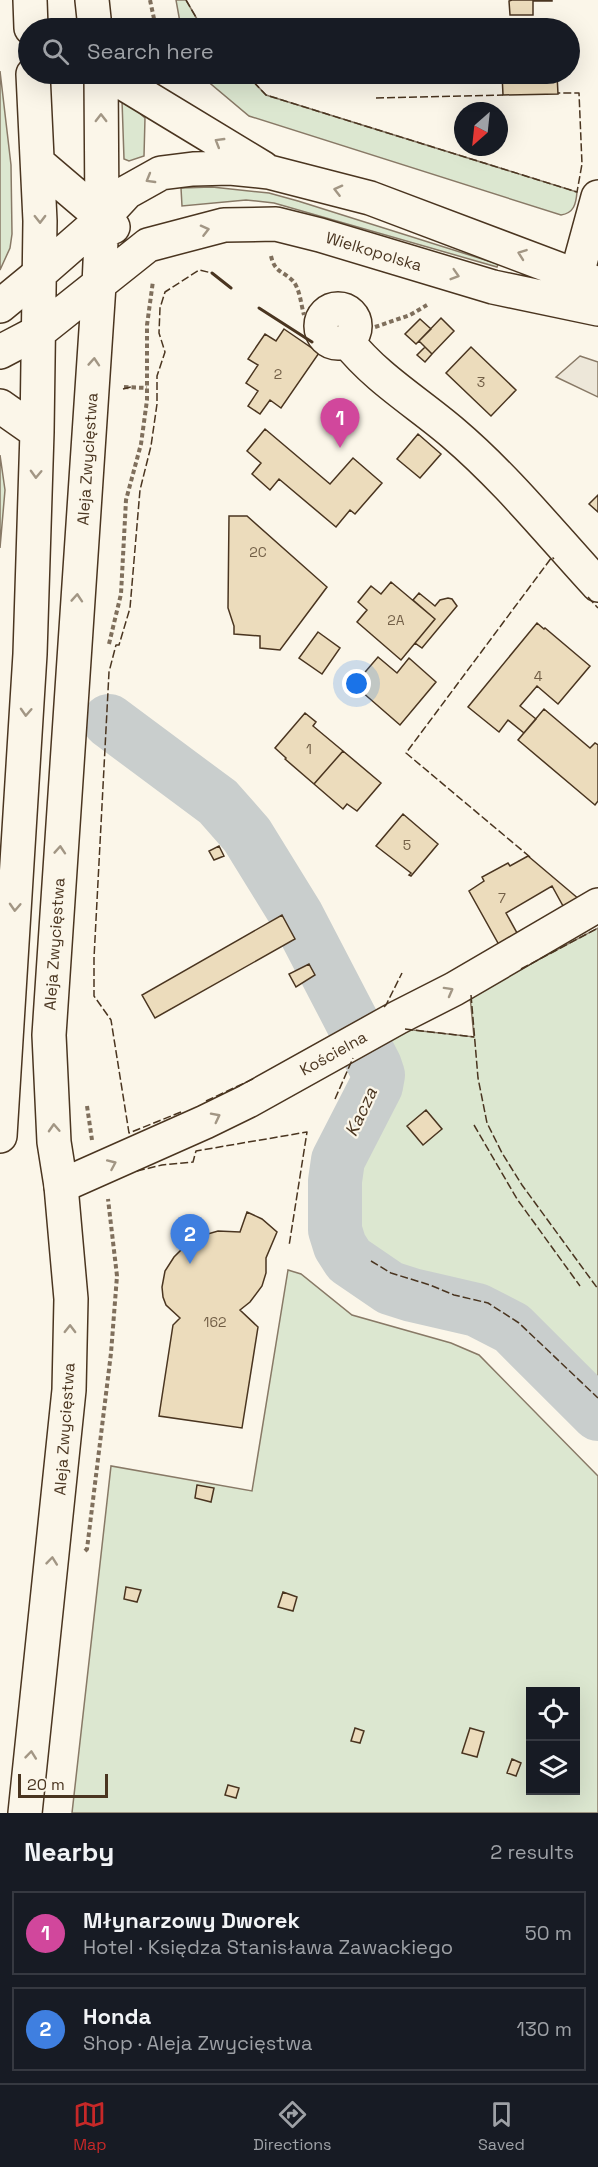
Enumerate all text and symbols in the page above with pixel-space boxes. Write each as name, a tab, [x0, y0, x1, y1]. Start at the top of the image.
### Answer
search box	[18, 18, 580, 84]
icon: search	[39, 35, 72, 68]
text: Search here	[87, 37, 214, 65]
north arrow	[454, 102, 508, 156]
one-way arrow	[95, 114, 107, 123]
one-way arrow	[215, 137, 225, 149]
one-way arrow	[146, 172, 156, 183]
one-way arrow	[333, 184, 343, 197]
one-way arrow	[33, 214, 46, 223]
one-way arrow	[200, 225, 210, 238]
street label: Wielkopolska	[323, 227, 425, 276]
one-way arrow	[517, 249, 528, 261]
one-way arrow	[449, 268, 460, 280]
one-way arrow	[87, 358, 100, 367]
house number: 2	[274, 365, 282, 383]
house number: 3	[477, 373, 485, 391]
street label: Aleja Zwycięstwa	[72, 392, 103, 526]
pin: 1	[320, 398, 360, 448]
one-way arrow	[30, 469, 42, 478]
house number: 2C	[249, 543, 267, 561]
one-way arrow	[70, 594, 83, 603]
house number: 2A	[387, 611, 405, 629]
house number: 4	[534, 667, 543, 685]
your location	[342, 669, 371, 698]
one-way arrow	[20, 708, 33, 717]
house number: 1	[306, 740, 312, 758]
house number: 5	[403, 836, 411, 854]
one-way arrow	[54, 845, 67, 854]
street label: Aleja Zwycięstwa	[39, 877, 70, 1011]
house number: 7	[498, 889, 506, 907]
one-way arrow	[9, 903, 22, 912]
one-way arrow	[443, 987, 453, 999]
street label: Kościelna	[296, 1026, 371, 1080]
water label: Kacza	[339, 1083, 382, 1140]
one-way arrow	[210, 1113, 220, 1124]
one-way arrow	[47, 1124, 60, 1133]
one-way arrow	[106, 1160, 117, 1172]
pin: 2	[170, 1214, 210, 1264]
house number: 162	[204, 1313, 226, 1331]
one-way arrow	[64, 1324, 76, 1333]
street label: Aleja Zwycięstwa	[49, 1362, 80, 1496]
one-way arrow	[45, 1556, 58, 1565]
map controls	[526, 1687, 580, 1795]
button: locate	[526, 1687, 580, 1741]
button: layers	[526, 1741, 580, 1795]
one-way arrow	[24, 1750, 37, 1759]
scale bar	[18, 1771, 108, 1798]
text: 20 m	[27, 1774, 65, 1795]
text: Nearby	[24, 1835, 114, 1869]
text: 2 results	[490, 1839, 574, 1865]
text: Młynarzowy Dworek	[83, 1906, 300, 1934]
text: 1	[41, 1920, 50, 1946]
text: 50 m	[525, 1920, 572, 1946]
text: Hotel · Księdza Stanisława Zawackiego	[83, 1934, 453, 1960]
text: Honda	[83, 2002, 151, 2030]
text: 2	[40, 2016, 51, 2042]
text: 130 m	[516, 2016, 572, 2042]
text: Shop · Aleja Zwycięstwa	[83, 2030, 313, 2056]
tab: Map	[73, 2098, 107, 2155]
tab: Directions	[253, 2098, 332, 2155]
tab: Saved	[478, 2098, 525, 2155]

